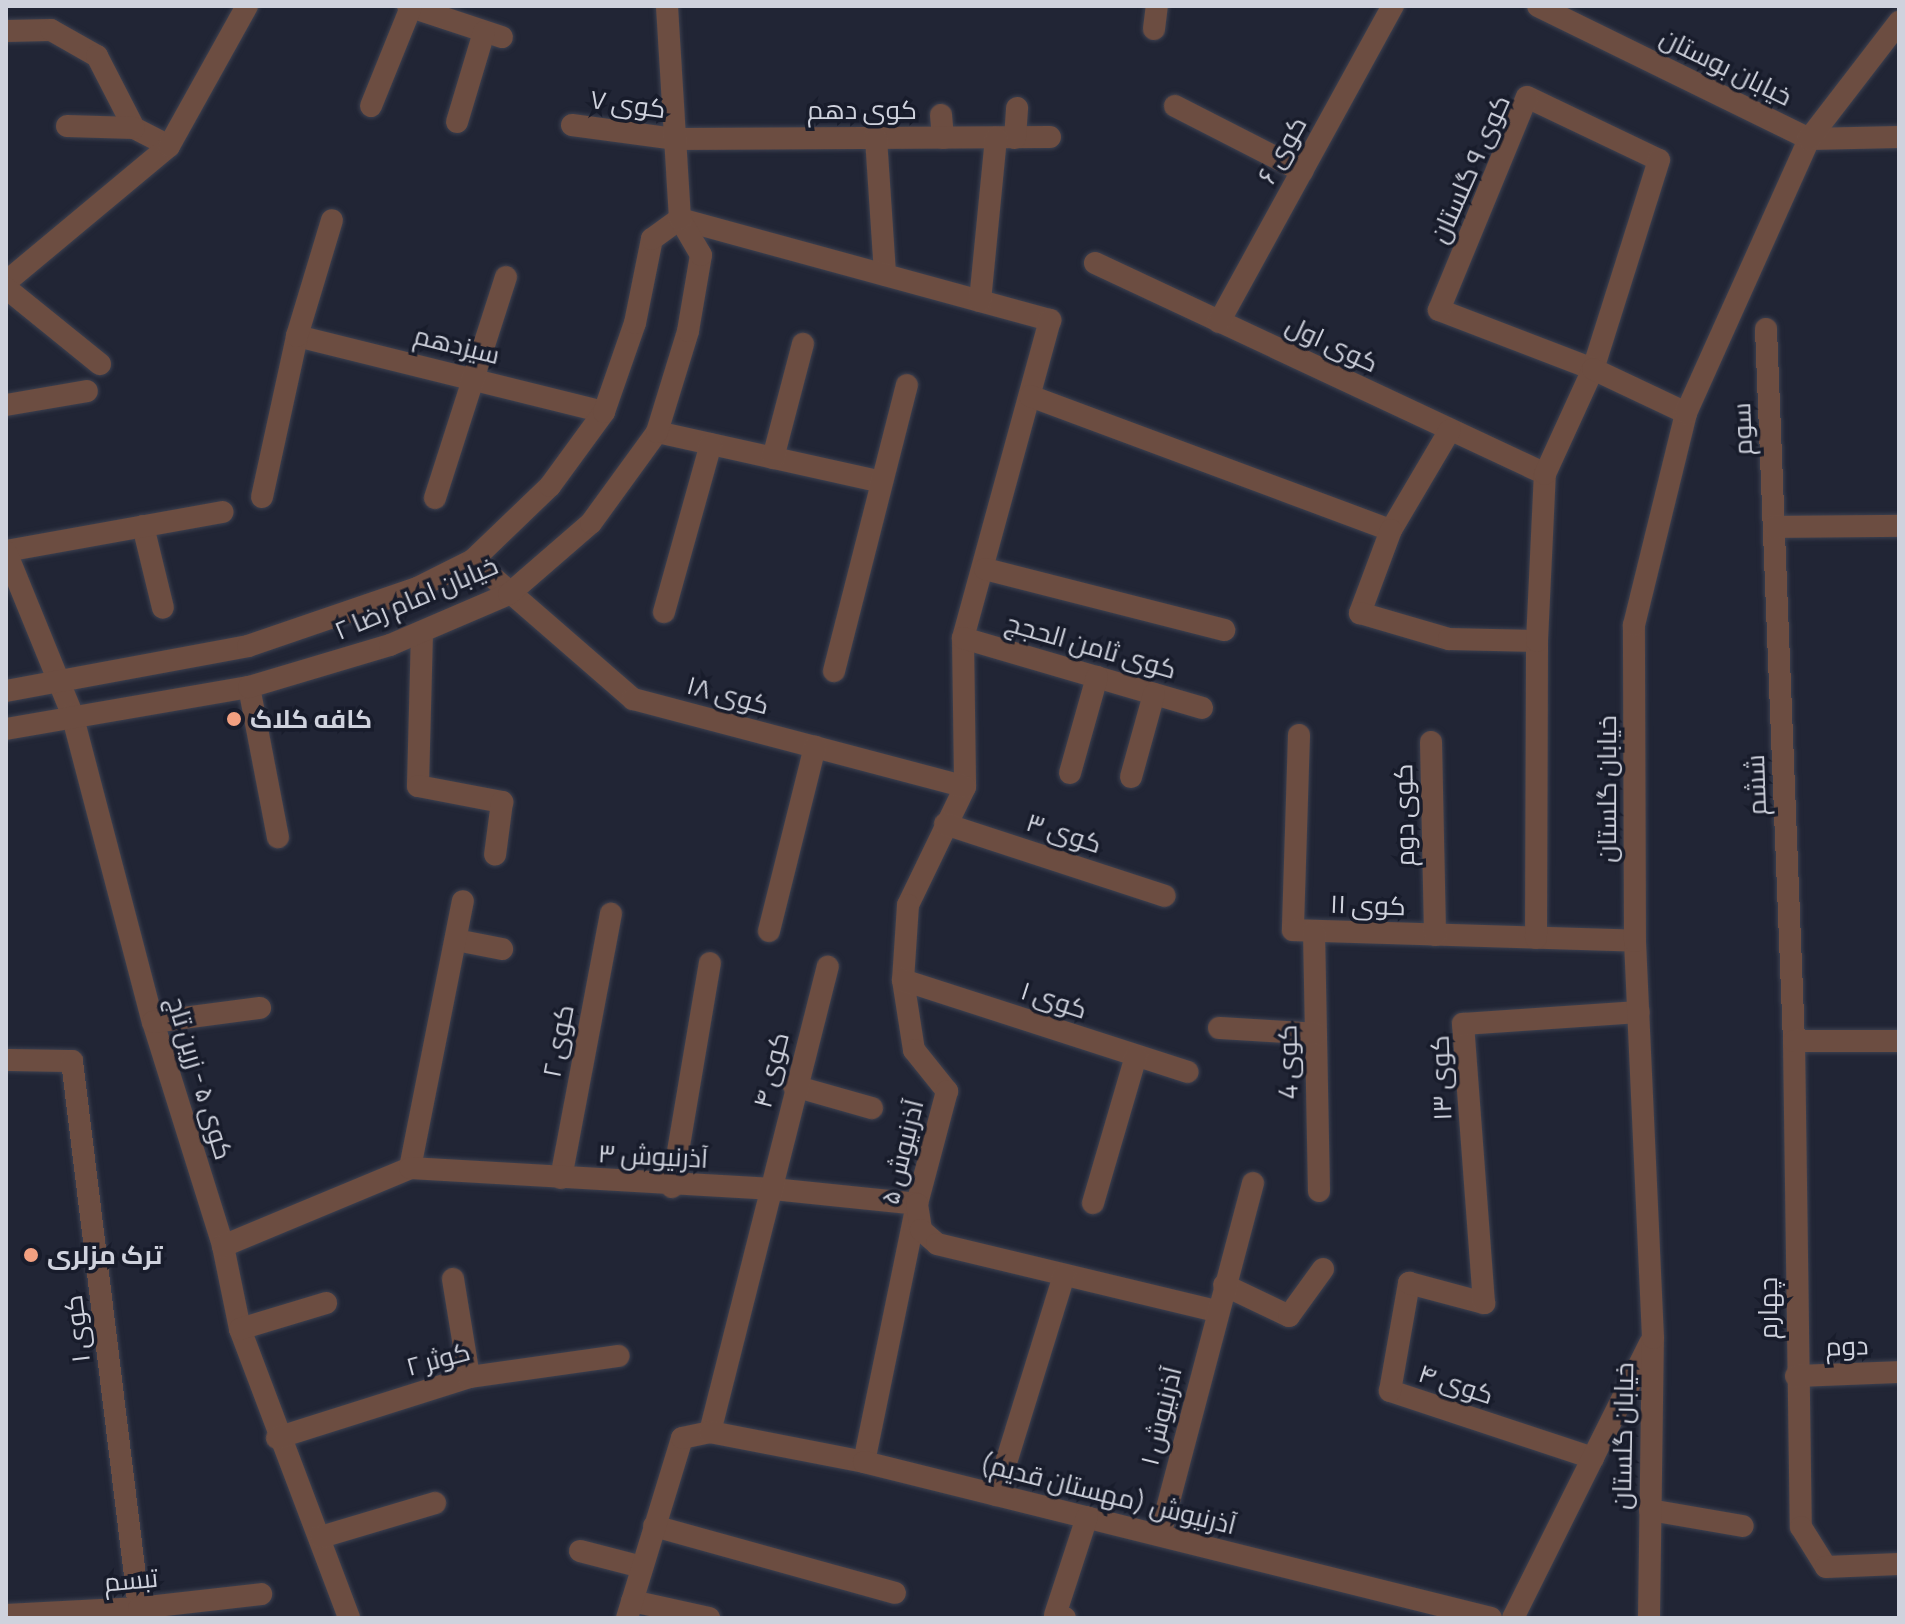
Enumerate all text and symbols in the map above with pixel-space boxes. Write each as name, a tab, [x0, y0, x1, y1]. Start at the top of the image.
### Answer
street label: خیابان بوستان	[1655, 22, 1797, 112]
street label: کوی ۷	[588, 83, 668, 125]
street label: کوی ۹ گلستان	[1423, 90, 1517, 248]
street label: کوی دهم	[807, 94, 917, 126]
street label: کوی ۶	[1251, 111, 1313, 189]
street label: کوی اول	[1281, 309, 1383, 379]
street label: سیزدهم	[411, 319, 503, 371]
street label: سوم	[1725, 402, 1759, 456]
street label: خیابان امام رضا ۲	[330, 550, 502, 646]
street label: کوی ثامن الحجج	[1002, 607, 1180, 685]
street label: کوی ۱۸	[683, 669, 773, 721]
place label: کافه کلاک	[250, 703, 372, 735]
marker: کافه کلاک	[225, 710, 243, 728]
street label: خیابان گلستان	[1591, 715, 1623, 863]
street label: ششم	[1739, 754, 1773, 816]
street label: کوی دوم	[1388, 763, 1420, 867]
street label: کوی ۳	[1022, 806, 1106, 860]
street label: کوی ۱۱	[1330, 888, 1406, 922]
street label: کوی ۱	[1017, 975, 1091, 1025]
street label: کوی ۵ - زرین تاج	[160, 993, 240, 1163]
street label: کوی ۲	[536, 1002, 580, 1080]
street label: کوی 4	[1272, 1024, 1304, 1100]
street label: کوی ۴	[747, 1029, 795, 1111]
street label: کوی ۱۳	[1424, 1035, 1458, 1121]
street label: آذرنیوش ۵	[874, 1096, 930, 1208]
street label: آذرنیوش ۳	[597, 1138, 709, 1174]
place label: ترک مزلری	[47, 1239, 162, 1271]
marker: ترک مزلری	[22, 1246, 40, 1264]
street label: چهارم	[1752, 1277, 1784, 1339]
street label: کوی ۱	[57, 1293, 97, 1365]
street label: دوم	[1825, 1330, 1869, 1362]
street label: کوثر ۲	[403, 1336, 473, 1382]
street label: کوی ۴	[1415, 1357, 1497, 1411]
street label: خیابان گلستان	[1606, 1362, 1640, 1510]
street label: آذرنیوش ۱	[1134, 1363, 1188, 1469]
street label: آذرنیوش (مهستان قدیم)	[977, 1447, 1239, 1541]
street label: تبسم	[103, 1562, 159, 1598]

